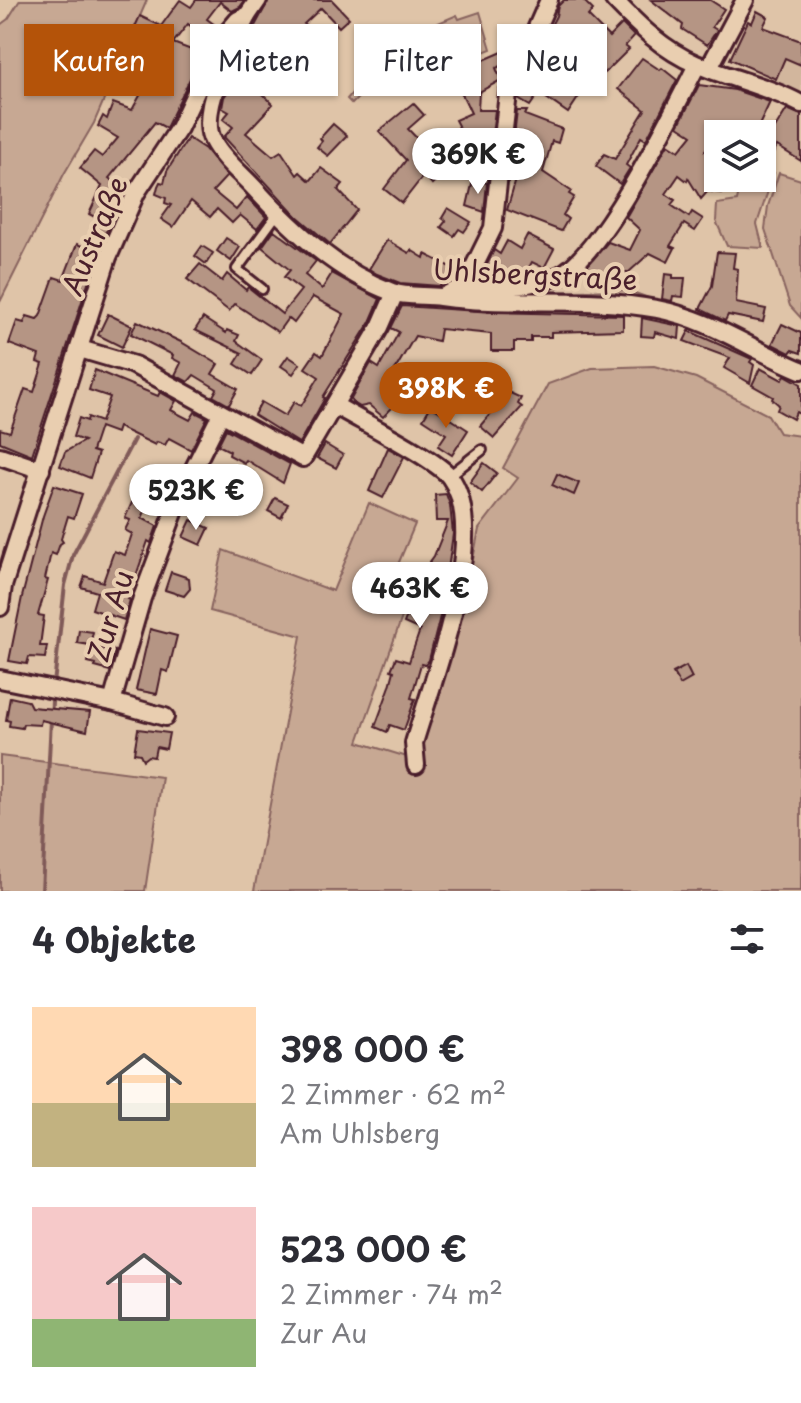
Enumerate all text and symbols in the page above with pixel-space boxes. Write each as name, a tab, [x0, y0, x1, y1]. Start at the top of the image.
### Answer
chip: Kaufen	[24, 24, 174, 96]
chip: Mieten	[190, 24, 338, 96]
chip: Filter	[354, 24, 481, 96]
chip: Neu	[497, 24, 607, 96]
map controls	[704, 120, 776, 192]
button: layers	[704, 120, 776, 192]
pin: 369K €	[413, 128, 543, 196]
text: 369K €	[430, 134, 526, 173]
street label: Austraße	[49, 169, 138, 302]
street label: Uhlsbergstraße	[432, 247, 639, 300]
pin: 398K €	[381, 362, 511, 430]
text: 398K €	[397, 368, 495, 407]
pin: 523K €	[131, 464, 261, 532]
text: 523K €	[147, 470, 245, 509]
pin: 463K €	[355, 562, 485, 630]
street label: Zur Au	[75, 564, 144, 667]
text: 463K €	[370, 568, 470, 607]
text: 4 Objekte	[32, 913, 196, 965]
icon: filters	[725, 917, 769, 961]
text: 398 000 €	[280, 1022, 465, 1074]
icon: home	[96, 1039, 192, 1135]
text: 2 Zimmer · 62 m²	[280, 1074, 506, 1113]
text: Am Uhlsberg	[280, 1113, 440, 1152]
text: 523 000 €	[280, 1222, 467, 1274]
icon: home	[96, 1239, 192, 1335]
text: 2 Zimmer · 74 m²	[280, 1274, 503, 1313]
text: Zur Au	[280, 1313, 367, 1352]

